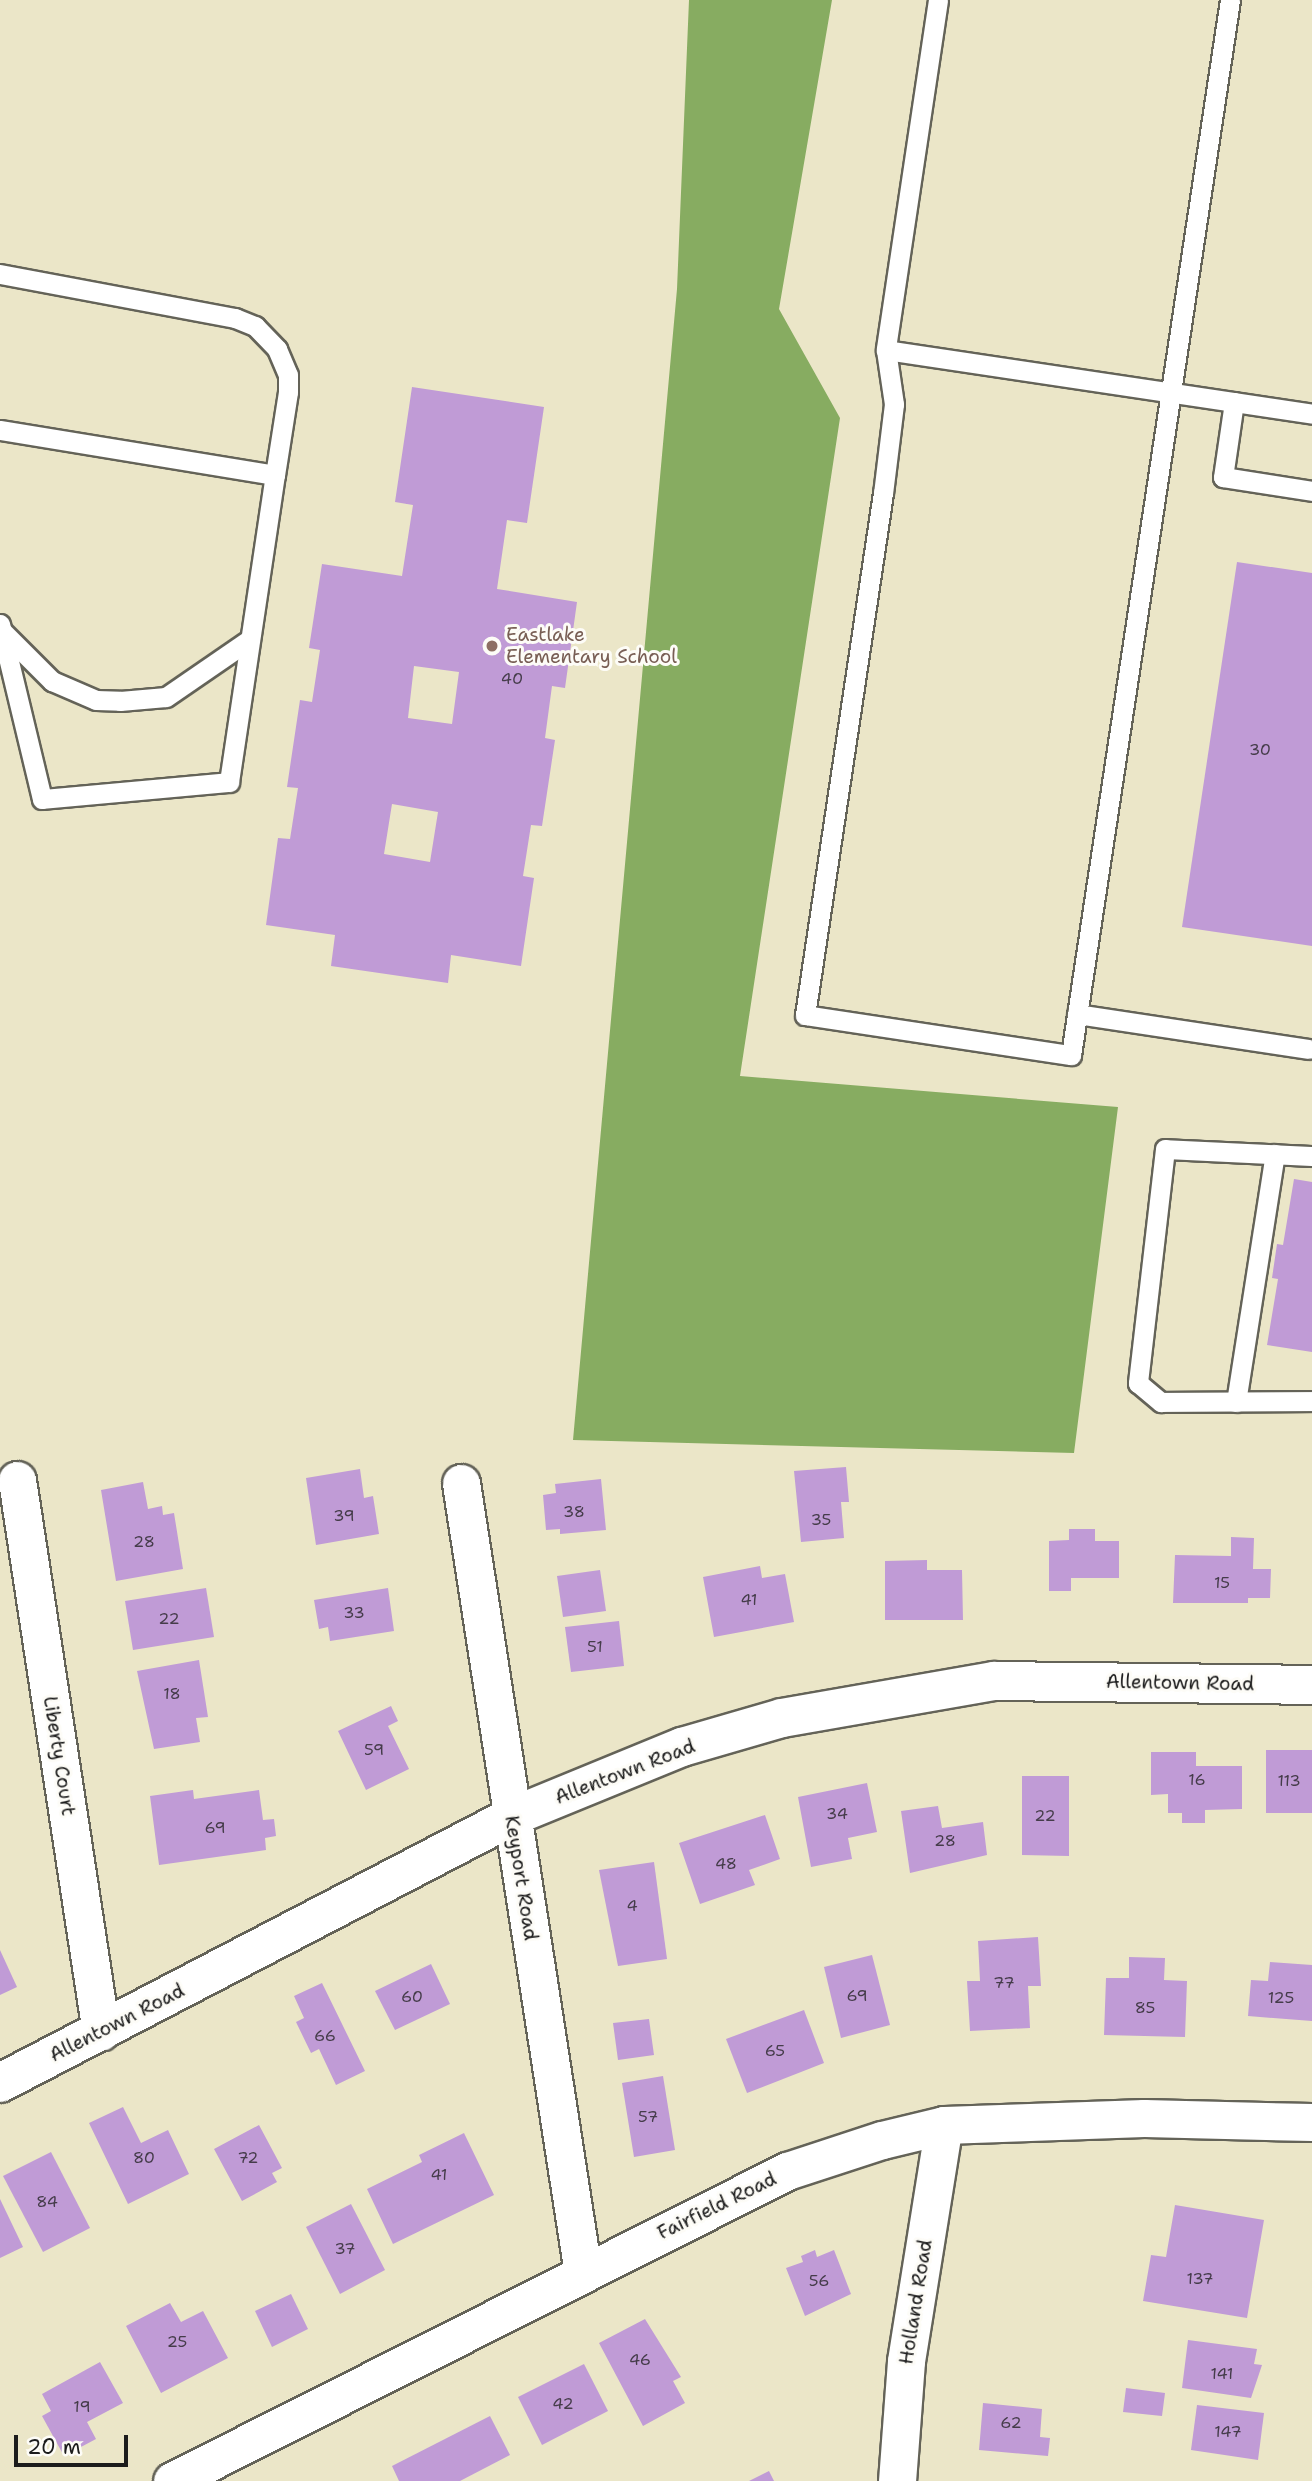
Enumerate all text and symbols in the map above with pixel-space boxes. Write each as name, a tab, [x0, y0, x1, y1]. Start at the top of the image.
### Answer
place label: Eastlake Elementary School	[506, 624, 677, 668]
marker: Eastlake Elementary School	[484, 638, 500, 654]
house number: 40	[501, 669, 523, 689]
house number: 30	[1249, 740, 1271, 760]
house number: 38	[563, 1502, 585, 1522]
house number: 39	[333, 1506, 355, 1526]
house number: 35	[811, 1510, 831, 1530]
house number: 28	[133, 1532, 155, 1552]
house number: 15	[1214, 1573, 1230, 1593]
house number: 41	[740, 1590, 758, 1610]
house number: 33	[343, 1603, 365, 1623]
house number: 22	[158, 1609, 180, 1629]
house number: 51	[587, 1637, 603, 1657]
street label: Allentown Road	[1106, 1670, 1254, 1696]
house number: 18	[163, 1684, 181, 1704]
street label: Liberty Court	[38, 1695, 80, 1817]
street label: Allentown Road	[552, 1735, 698, 1809]
house number: 59	[364, 1740, 384, 1760]
house number: 16	[1188, 1770, 1206, 1790]
house number: 113	[1277, 1771, 1301, 1791]
house number: 34	[826, 1804, 848, 1824]
house number: 22	[1034, 1806, 1056, 1826]
street label: Keyport Road	[500, 1814, 542, 1942]
house number: 69	[204, 1818, 226, 1838]
house number: 28	[934, 1831, 956, 1851]
house number: 48	[715, 1854, 737, 1874]
house number: 4	[626, 1896, 638, 1916]
house number: 77	[993, 1973, 1015, 1993]
street label: Allentown Road	[46, 1979, 188, 2067]
house number: 69	[846, 1986, 868, 2006]
house number: 60	[401, 1987, 423, 2007]
house number: 125	[1268, 1988, 1294, 2008]
house number: 85	[1135, 1998, 1155, 2018]
house number: 66	[314, 2026, 336, 2046]
house number: 65	[765, 2041, 785, 2061]
house number: 57	[638, 2107, 658, 2127]
house number: 80	[133, 2148, 155, 2168]
house number: 72	[237, 2148, 259, 2168]
house number: 41	[430, 2165, 448, 2185]
street label: Fairfield Road	[654, 2167, 780, 2245]
house number: 84	[36, 2192, 58, 2212]
street label: Holland Road	[895, 2238, 937, 2366]
house number: 37	[334, 2239, 356, 2259]
house number: 137	[1187, 2269, 1213, 2289]
house number: 56	[809, 2271, 829, 2291]
house number: 25	[167, 2332, 187, 2352]
house number: 46	[629, 2350, 651, 2370]
house number: 141	[1210, 2364, 1234, 2384]
house number: 42	[552, 2394, 574, 2414]
house number: 19	[73, 2397, 91, 2417]
house number: 62	[1000, 2413, 1022, 2433]
scale bar	[18, 2422, 131, 2466]
house number: 147	[1214, 2422, 1242, 2442]
text: 20 m	[27, 2433, 81, 2461]

